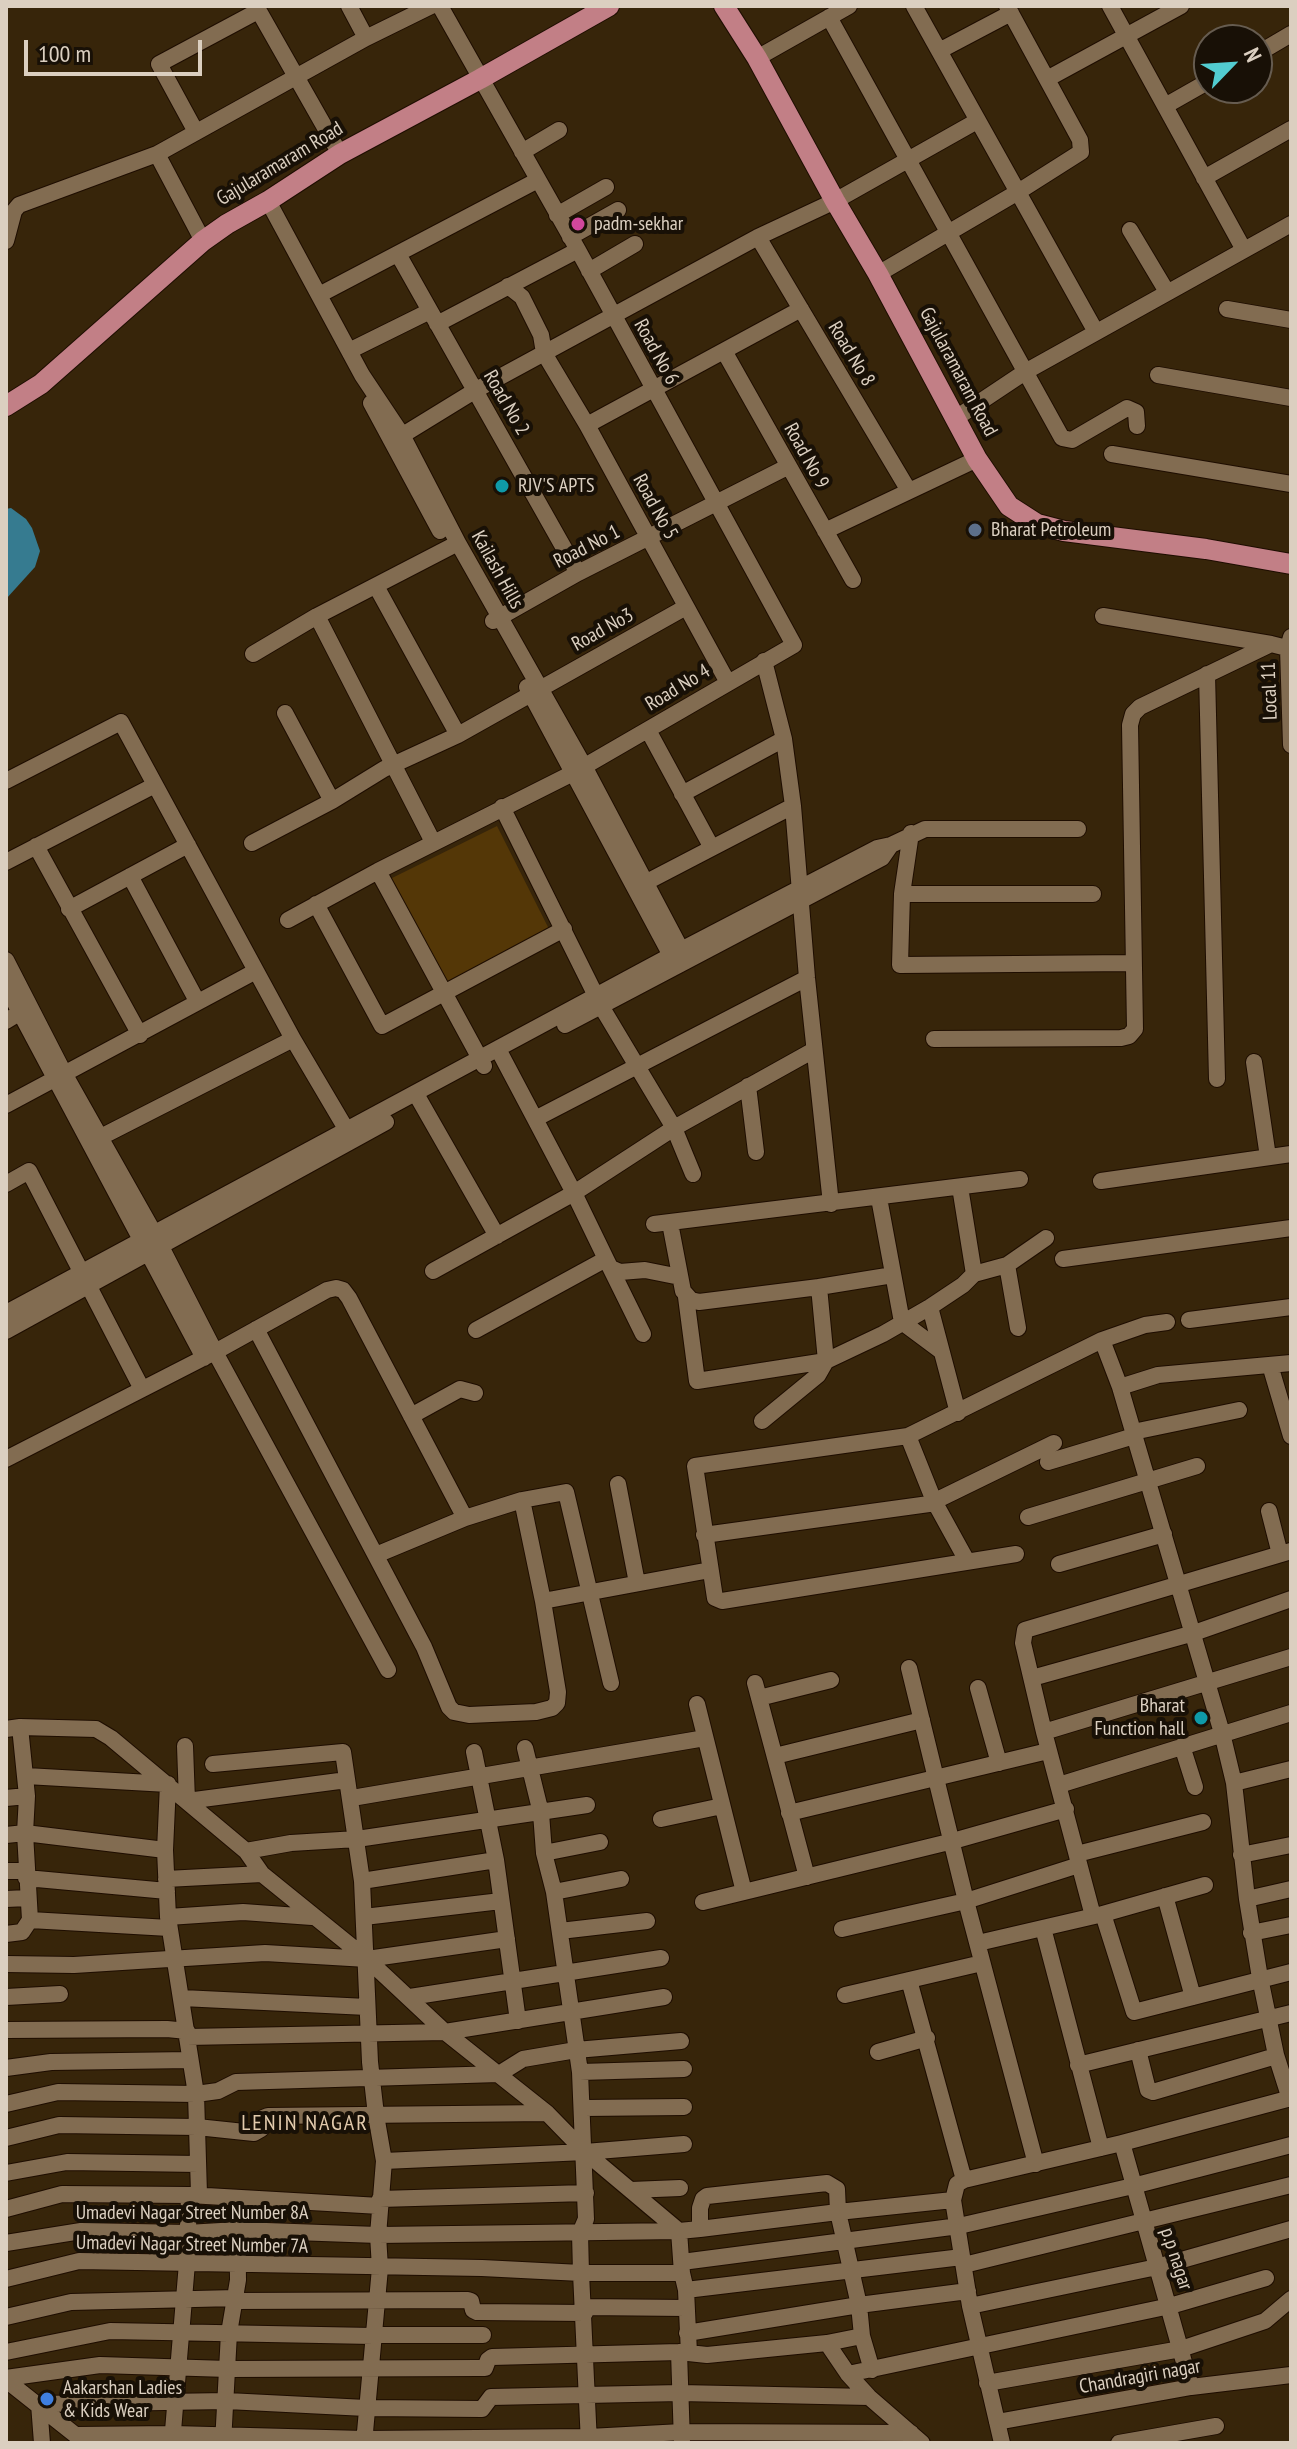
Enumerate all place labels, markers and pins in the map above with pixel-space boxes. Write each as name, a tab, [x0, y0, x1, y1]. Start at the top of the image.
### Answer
place label: padm-sekhar	[594, 212, 683, 236]
marker: padm-sekhar	[569, 215, 587, 233]
place label: RJV'S APTS	[518, 474, 594, 498]
marker: RJV'S APTS	[493, 477, 511, 495]
place label: Bharat Petroleum	[991, 518, 1111, 542]
marker: Bharat Petroleum	[966, 521, 984, 539]
place label: Bharat Function hall	[1095, 1694, 1185, 1741]
marker: Bharat Function hall	[1192, 1709, 1210, 1727]
place label: Aakarshan Ladies & Kids Wear	[63, 2376, 182, 2423]
marker: Aakarshan Ladies & Kids Wear	[38, 2390, 56, 2408]

